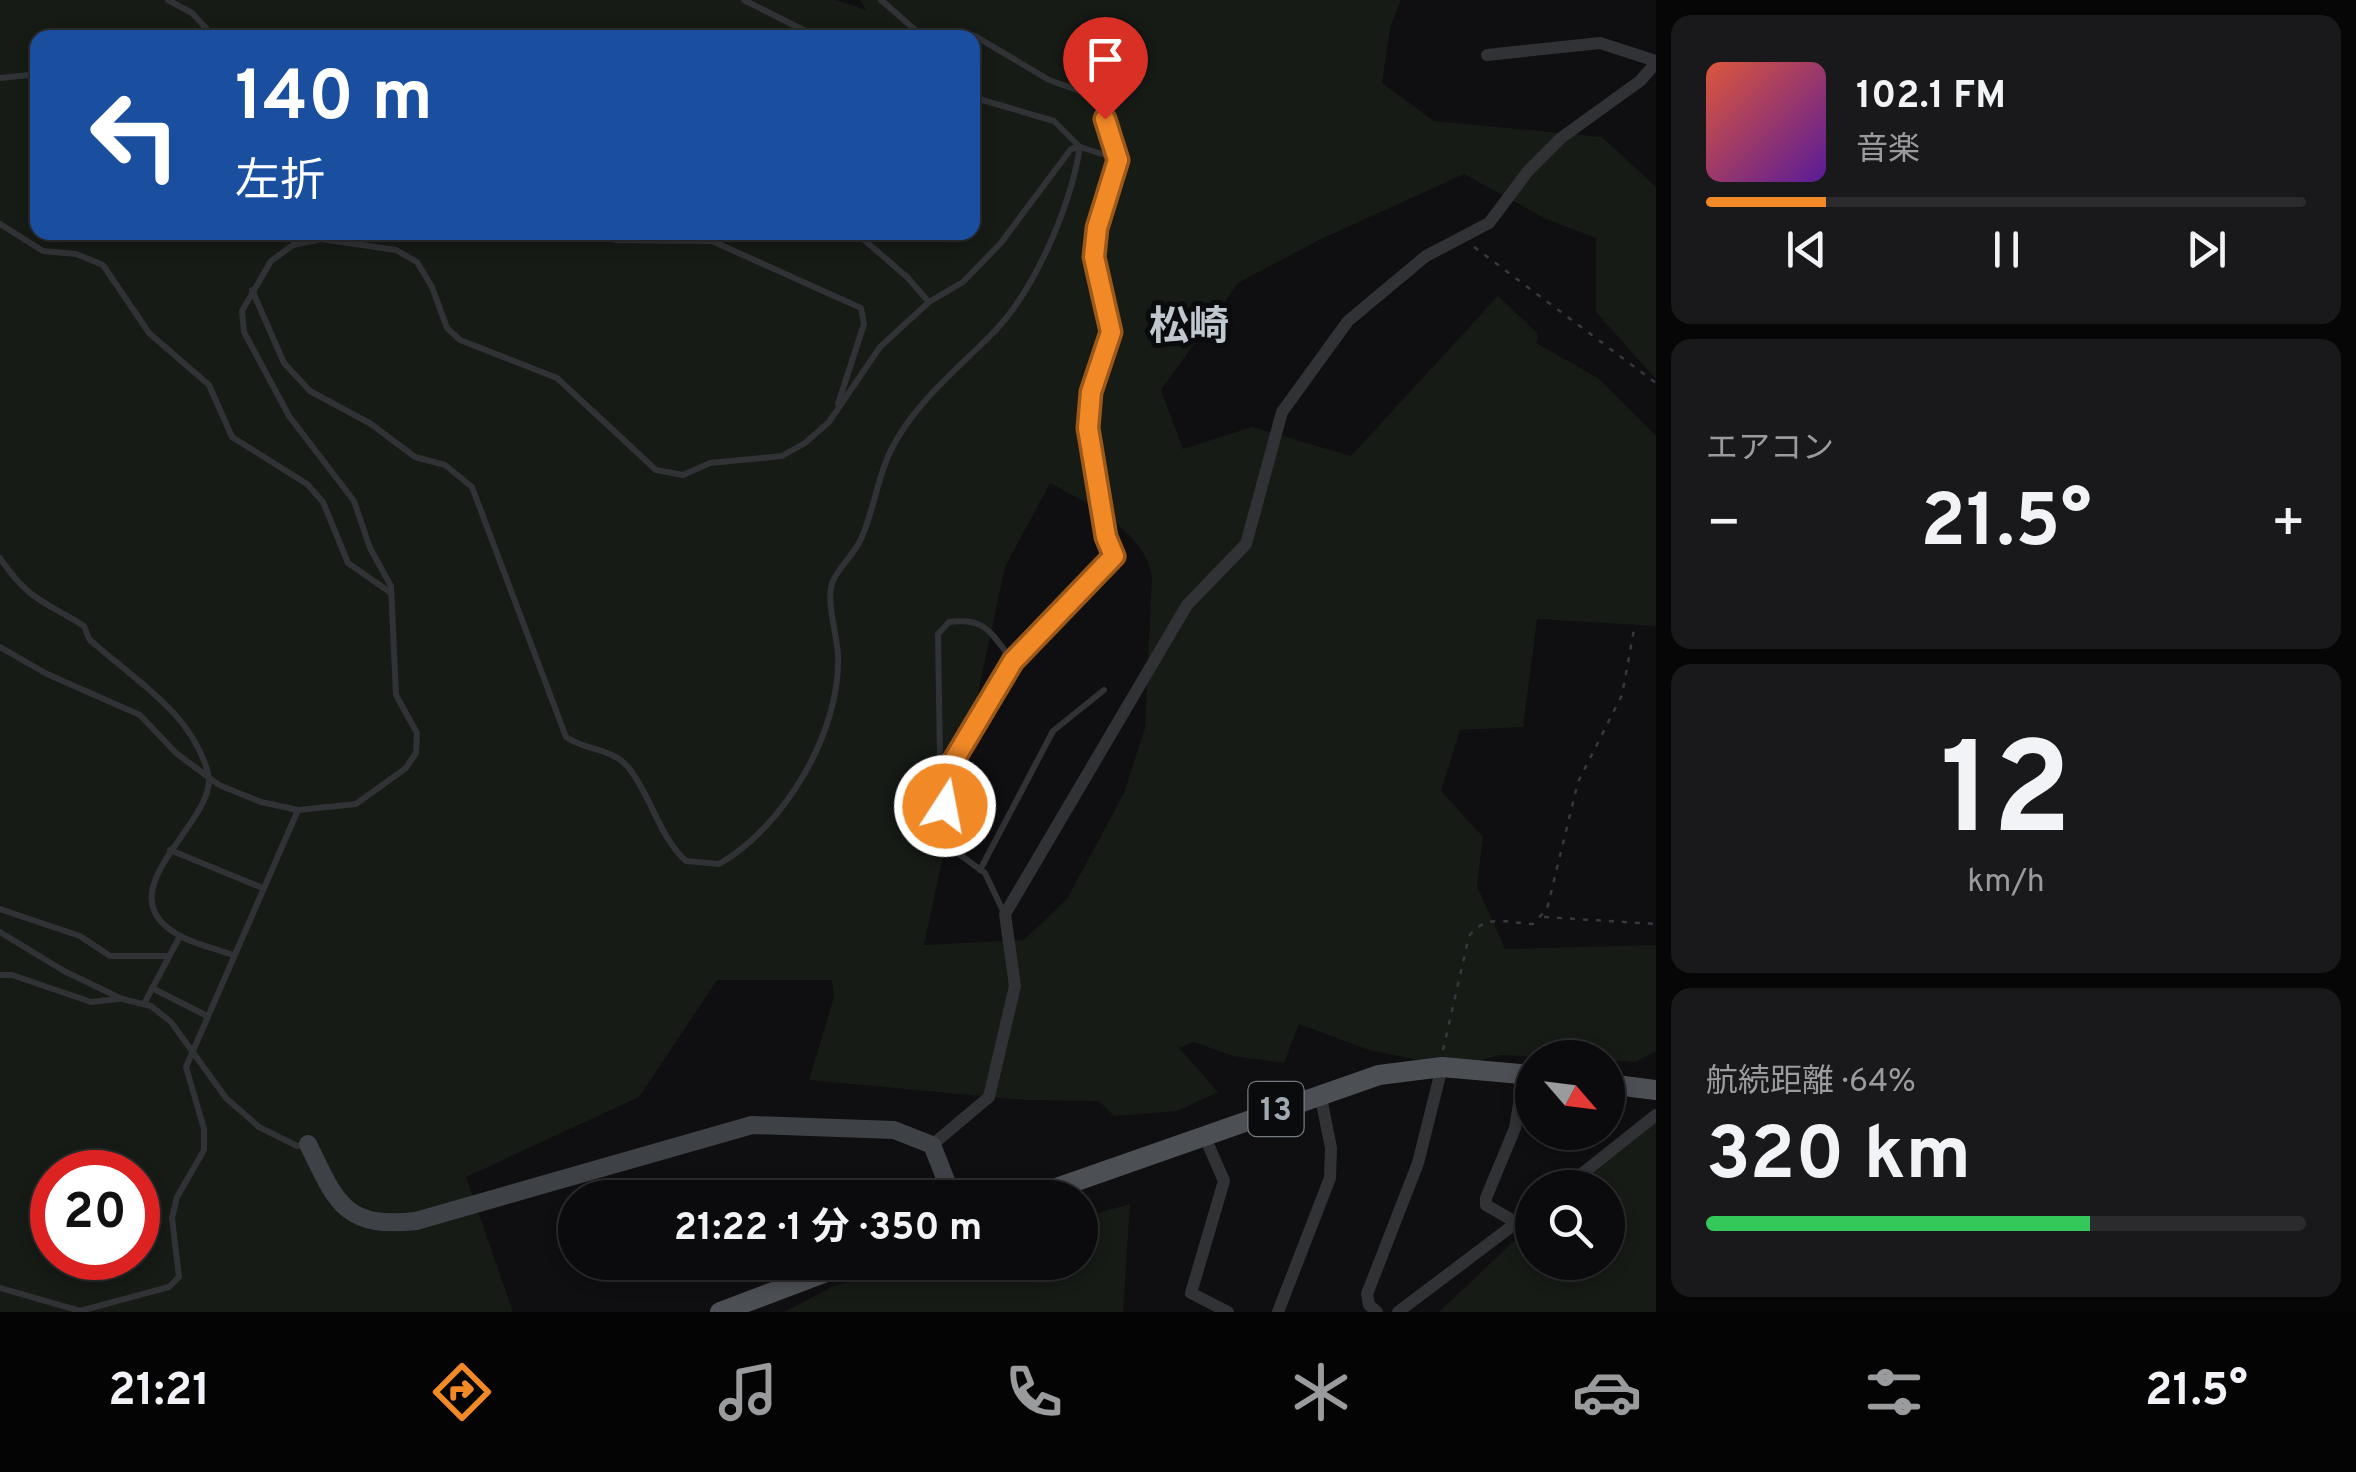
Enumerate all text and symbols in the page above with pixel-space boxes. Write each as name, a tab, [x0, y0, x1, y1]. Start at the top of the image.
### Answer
pin	[1063, 17, 1148, 120]
icon: arrive	[1078, 32, 1133, 87]
text: 140 m	[235, 56, 433, 145]
icon: left	[70, 70, 200, 200]
text: 102.1 FM	[1856, 73, 2006, 122]
text: 音楽	[1856, 131, 1920, 171]
text: 左折	[235, 155, 325, 212]
icon: previous	[1779, 222, 1834, 277]
icon: pause	[1979, 222, 2034, 277]
icon: next	[2179, 222, 2234, 277]
district label: 松崎	[1149, 304, 1229, 354]
text: エアコン	[1706, 430, 1834, 470]
text: 21.5°	[1920, 478, 2092, 573]
text: −	[1706, 491, 1741, 561]
text: +	[2271, 491, 2306, 561]
text: 12	[1940, 715, 2072, 880]
position arrow	[893, 754, 997, 858]
text: km/h	[1967, 863, 2045, 903]
north arrow	[1515, 1040, 1625, 1150]
map controls	[1515, 1040, 1625, 1280]
text: 航続距離 · 64%	[1706, 1063, 1916, 1103]
road number: 13	[1248, 1082, 1304, 1136]
text: 320 km	[1706, 1111, 1971, 1206]
speed limit sign: 20	[30, 1150, 160, 1280]
button: search	[1515, 1170, 1625, 1280]
text: 21:22 · 1 分 · 350 m	[674, 1205, 982, 1254]
icon: directions	[427, 1357, 497, 1427]
icon: music	[713, 1357, 783, 1427]
icon: phone	[999, 1357, 1069, 1427]
icon: climate	[1286, 1357, 1356, 1427]
icon: car	[1572, 1357, 1642, 1427]
icon: filters	[1859, 1357, 1929, 1427]
text: 21:21	[108, 1364, 210, 1421]
text: 21.5°	[2145, 1364, 2248, 1421]

